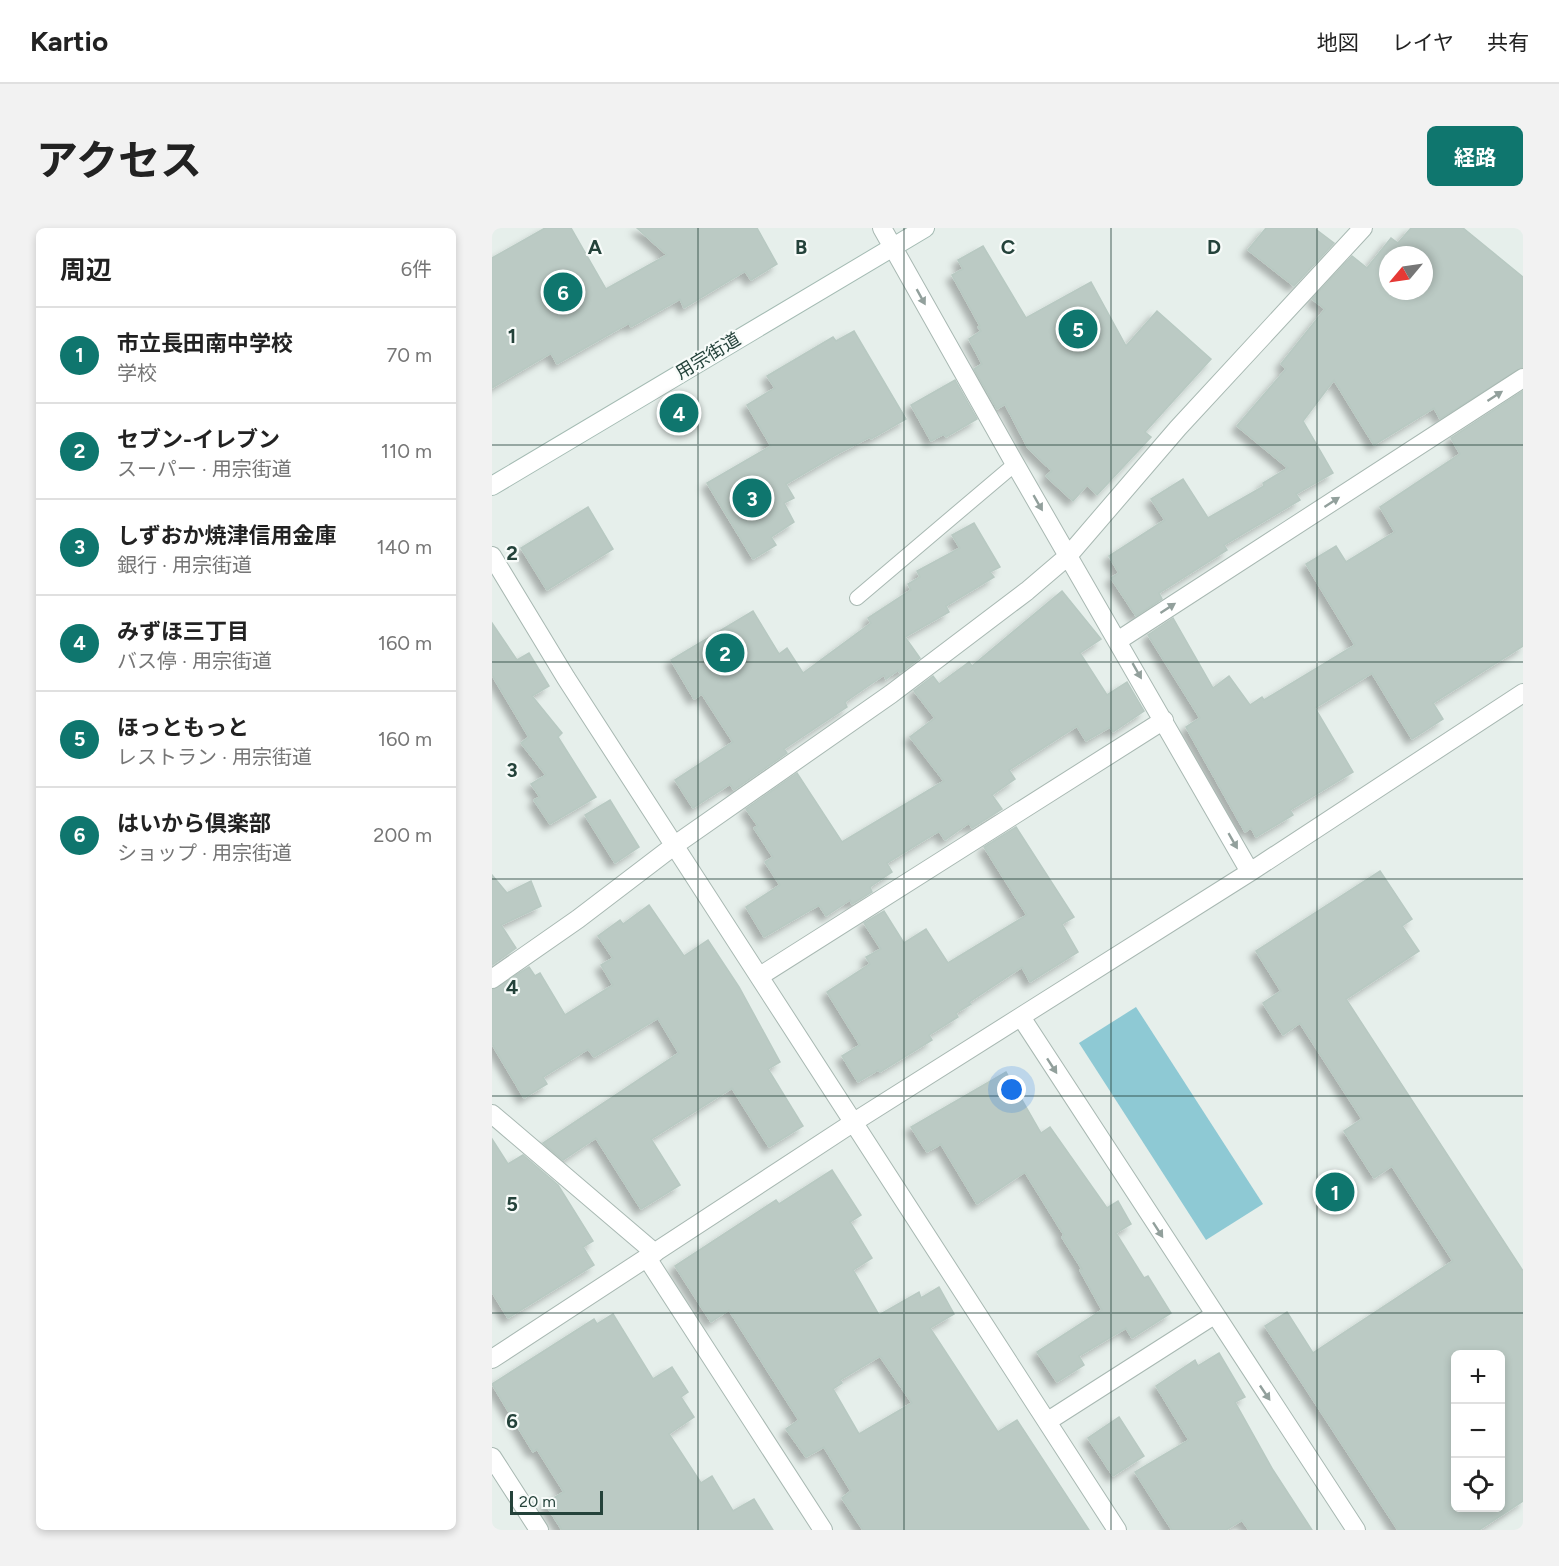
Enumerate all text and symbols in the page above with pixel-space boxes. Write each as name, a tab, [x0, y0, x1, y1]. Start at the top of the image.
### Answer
text: Kartio	[30, 24, 108, 58]
text: 地図	[1317, 30, 1359, 55]
text: レイヤ	[1392, 30, 1454, 55]
text: 共有	[1487, 30, 1529, 55]
button: 経路	[1427, 126, 1523, 186]
text: アクセス	[36, 135, 202, 186]
text: A	[588, 235, 603, 259]
text: B	[795, 235, 807, 259]
text: C	[1001, 235, 1015, 259]
text: D	[1207, 235, 1221, 259]
north arrow	[1379, 246, 1433, 300]
text: 周辺	[60, 254, 112, 286]
text: 6件	[401, 257, 432, 281]
pin: 6	[544, 270, 582, 314]
one-way arrow	[916, 289, 926, 306]
pin: 5	[1058, 306, 1098, 352]
text: 1	[508, 324, 516, 348]
street label: 用宗街道	[671, 328, 745, 384]
text: 市立長田南中学校	[117, 330, 293, 357]
text: 1	[75, 343, 84, 367]
text: 70 m	[386, 343, 432, 367]
text: 学校	[117, 361, 157, 385]
pin: 4	[660, 390, 699, 435]
one-way arrow	[1487, 391, 1503, 402]
text: セブン-イレブン	[117, 426, 280, 453]
text: 2	[74, 439, 85, 463]
text: 110 m	[381, 439, 432, 463]
text: スーパー · 用宗街道	[117, 457, 292, 481]
pin: 3	[732, 476, 772, 520]
one-way arrow	[1032, 495, 1043, 511]
one-way arrow	[1323, 496, 1339, 508]
text: しずおか焼津信用金庫	[117, 522, 337, 549]
text: 3	[74, 535, 85, 559]
text: 140 m	[377, 535, 432, 559]
text: 2	[506, 541, 518, 565]
text: 銀行 · 用宗街道	[117, 553, 252, 577]
one-way arrow	[1160, 603, 1176, 614]
text: みずほ三丁目	[117, 618, 249, 645]
pin: 2	[706, 630, 744, 676]
text: 4	[73, 631, 86, 655]
text: 160 m	[378, 631, 432, 655]
text: バス停 · 用宗街道	[117, 649, 272, 673]
one-way arrow	[1131, 663, 1142, 679]
text: ほっともっと	[117, 714, 249, 741]
text: 5	[74, 727, 85, 751]
text: 160 m	[378, 727, 432, 751]
text: レストラン · 用宗街道	[117, 745, 312, 769]
text: 3	[506, 758, 518, 782]
text: はいから倶楽部	[117, 810, 271, 837]
text: 6	[74, 823, 85, 847]
text: 200 m	[373, 823, 432, 847]
one-way arrow	[1228, 833, 1238, 850]
text: ショップ · 用宗街道	[117, 841, 292, 865]
text: 4	[506, 975, 519, 999]
one-way arrow	[1047, 1058, 1058, 1074]
your location	[997, 1075, 1026, 1104]
pin: 1	[1316, 1170, 1354, 1214]
text: 5	[506, 1192, 518, 1216]
one-way arrow	[1153, 1222, 1164, 1238]
map controls	[1451, 1350, 1505, 1512]
button: +	[1451, 1350, 1505, 1404]
one-way arrow	[1259, 1385, 1270, 1401]
button: −	[1451, 1404, 1505, 1458]
text: 6	[506, 1409, 518, 1433]
button: locate	[1451, 1458, 1505, 1512]
scale bar	[510, 1488, 603, 1516]
text: 20 m	[519, 1492, 556, 1511]

